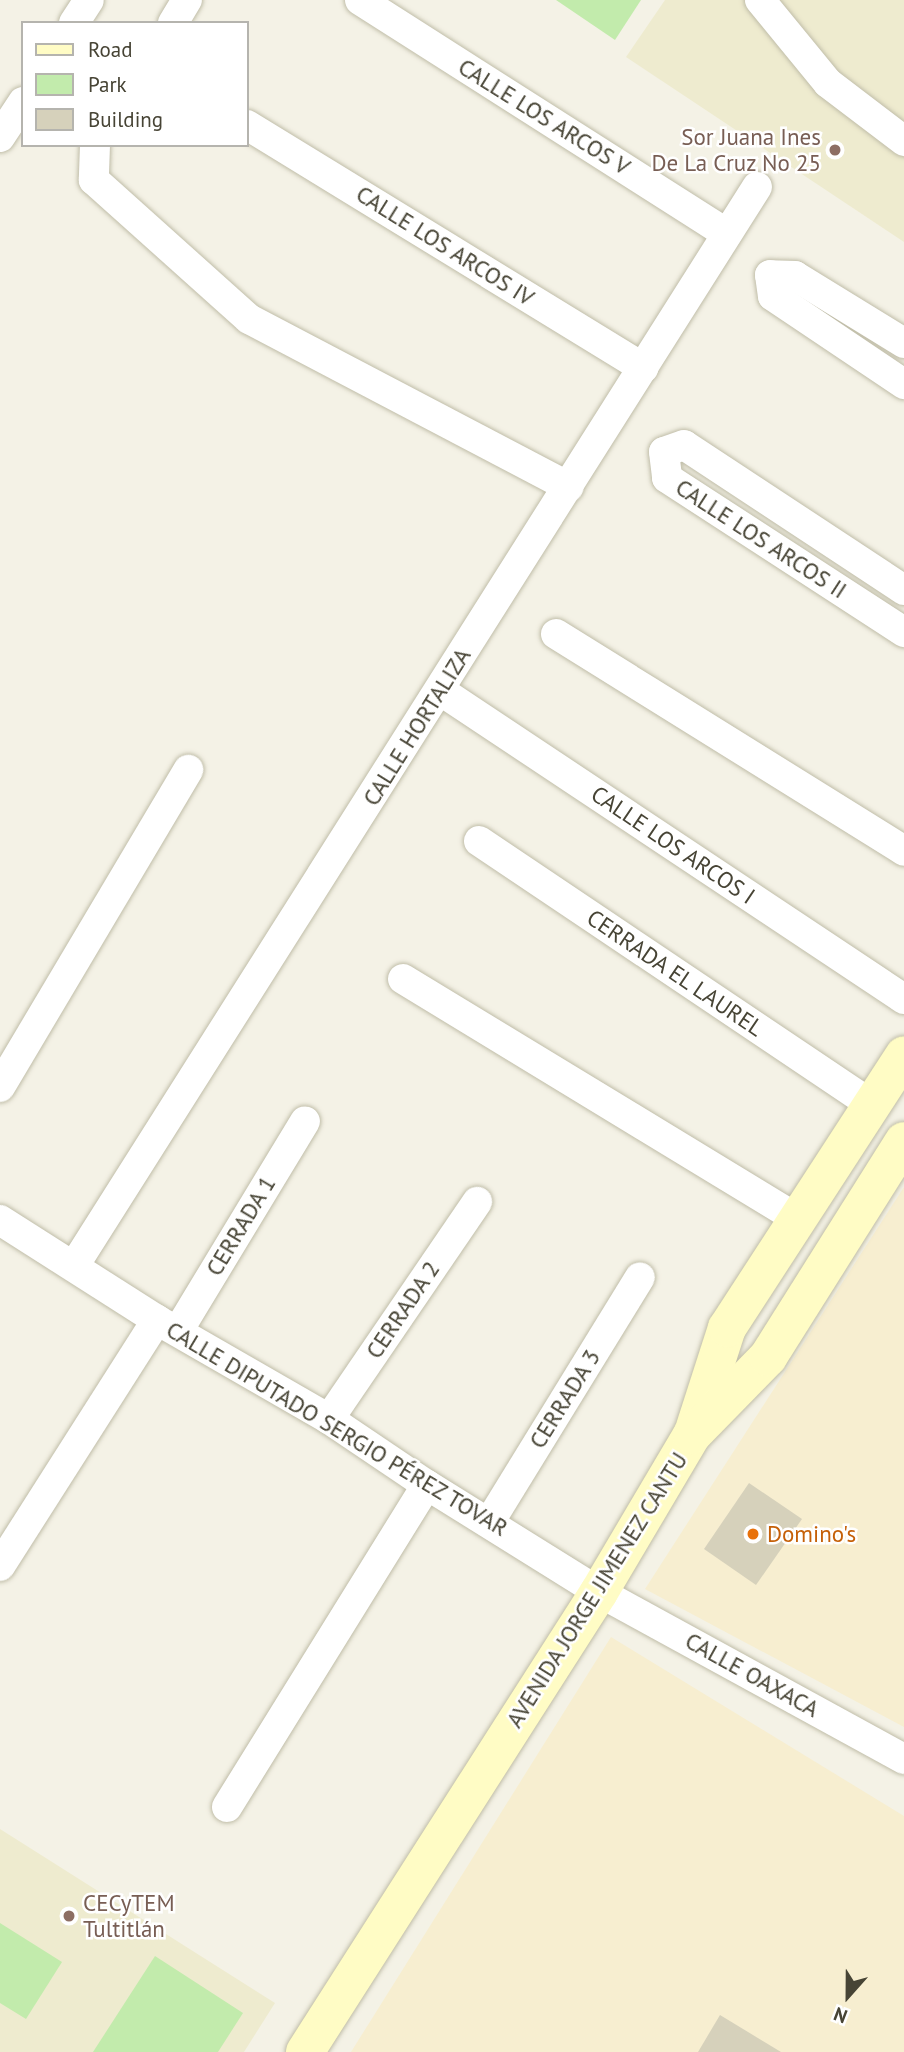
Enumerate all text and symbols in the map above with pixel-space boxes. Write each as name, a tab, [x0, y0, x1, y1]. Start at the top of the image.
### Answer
legend	[21, 21, 248, 147]
text: Road	[88, 36, 132, 63]
street label: CALLE LOS ARCOS V	[453, 53, 635, 181]
text: Park	[88, 71, 127, 98]
text: Building	[88, 106, 163, 133]
place label: Sor Juana Ines De La Cruz No 25	[651, 123, 821, 177]
marker: Sor Juana Ines De La Cruz No 25	[827, 142, 843, 158]
street label: CALLE LOS ARCOS IV	[351, 180, 539, 312]
street label: CALLE LOS ARCOS II	[670, 473, 852, 605]
street label: CALLE HORTALIZA	[357, 643, 477, 811]
street label: CALLE LOS ARCOS I	[586, 780, 760, 910]
street label: CERRADA EL LAUREL	[581, 903, 769, 1043]
street label: CERRADA 1	[200, 1171, 282, 1281]
street label: CERRADA 2	[360, 1256, 446, 1364]
street label: CALLE DIPUTADO SERGIO PÉREZ TOVAR	[161, 1315, 513, 1543]
street label: CERRADA 3	[524, 1344, 606, 1454]
street label: AVENIDA JORGE JIMENEZ CANTU	[500, 1446, 694, 1734]
place label: Domino's	[767, 1520, 856, 1548]
marker: Domino's	[745, 1526, 761, 1542]
street label: CALLE OAXACA	[680, 1627, 824, 1723]
place label: CECyTEM Tultitlán	[83, 1889, 175, 1943]
marker: CECyTEM Tultitlán	[61, 1908, 77, 1924]
north arrow	[813, 1961, 883, 2031]
text: N	[830, 2002, 851, 2029]

